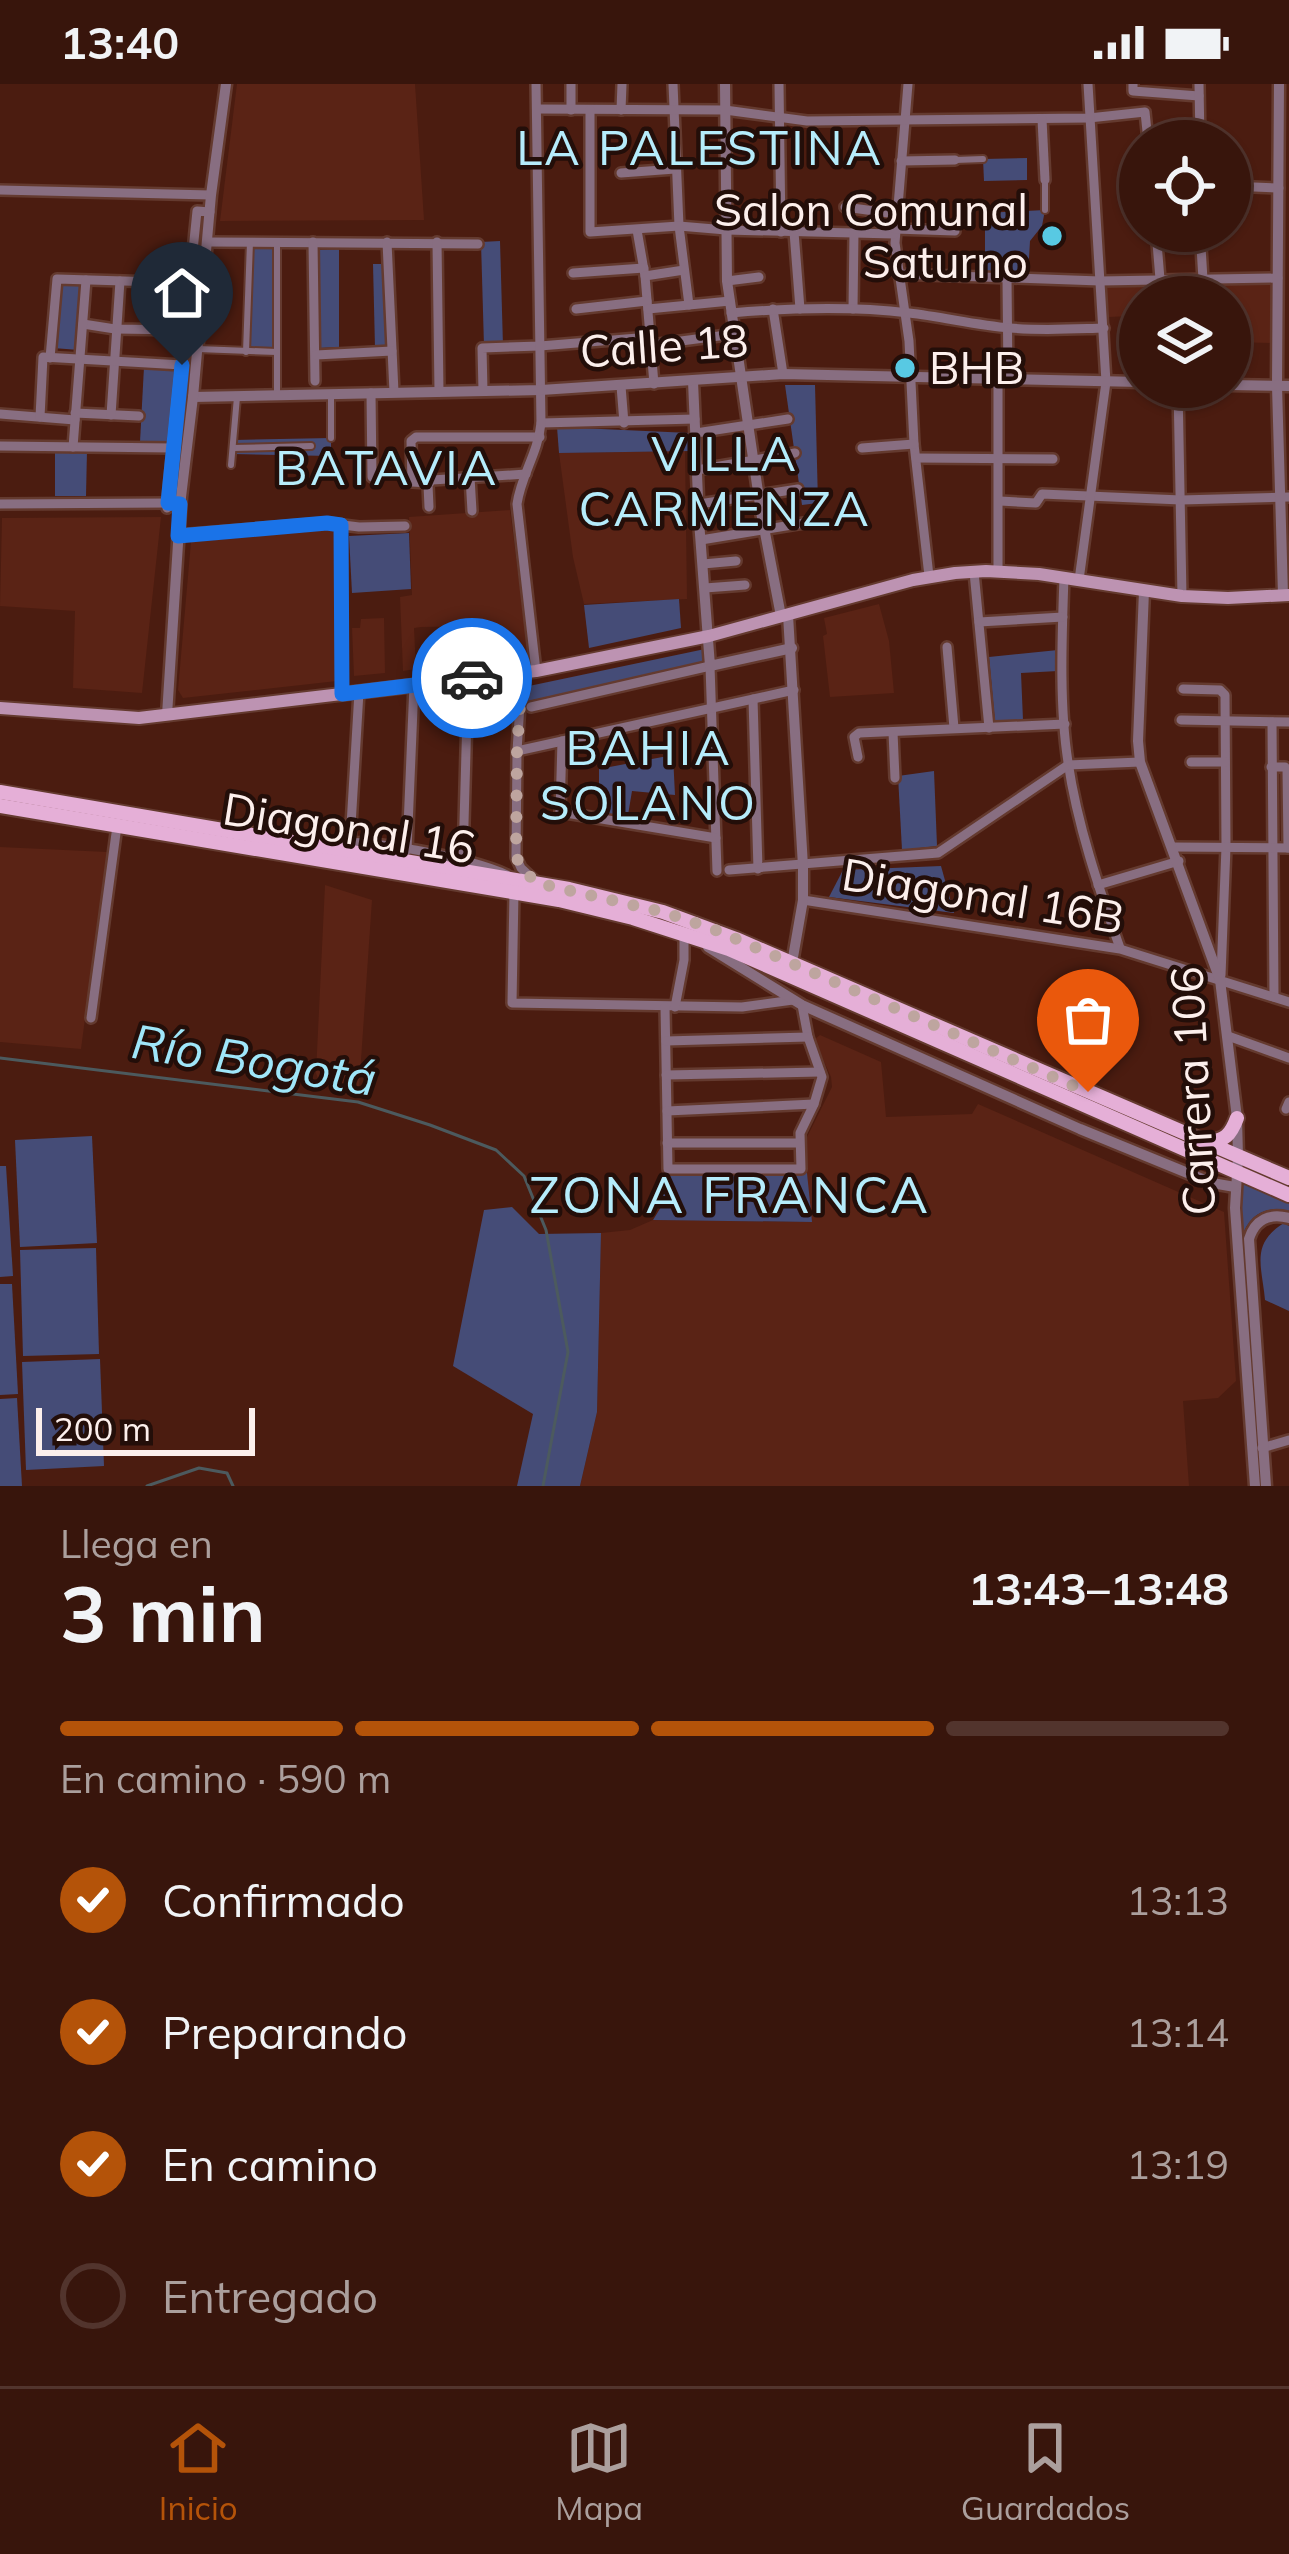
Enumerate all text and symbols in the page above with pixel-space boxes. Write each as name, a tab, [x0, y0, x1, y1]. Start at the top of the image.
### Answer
text: 13:40	[60, 14, 179, 70]
district label: LA PALESTINA	[516, 117, 884, 177]
map controls	[1119, 120, 1251, 408]
button: locate	[1119, 120, 1251, 252]
place label: Salon Comunal Saturno	[714, 181, 1028, 289]
marker: Salon Comunal Saturno	[1039, 223, 1065, 249]
pin	[131, 242, 233, 365]
icon: home	[149, 260, 215, 326]
button: layers	[1119, 276, 1251, 408]
street label: Calle 18	[578, 311, 750, 379]
place label: BHB	[929, 339, 1025, 395]
marker: BHB	[892, 355, 918, 381]
district label: VILLA CARMENZA	[578, 423, 872, 538]
district label: BATAVIA	[275, 437, 499, 497]
courier	[412, 618, 532, 738]
icon: car	[439, 645, 505, 711]
district label: BAHIA SOLANO	[540, 717, 758, 832]
street label: Diagonal 16	[219, 779, 479, 875]
street label: Diagonal 16B	[838, 845, 1128, 945]
street label: Carrera 106	[1158, 965, 1226, 1217]
pin	[1037, 969, 1139, 1092]
icon: bag	[1055, 987, 1121, 1053]
water label: Río Bogotá	[128, 1010, 381, 1108]
district label: ZONA FRANCA	[529, 1162, 931, 1226]
scale bar	[36, 1402, 255, 1455]
text: 200 m	[54, 1408, 151, 1449]
text: Llega en	[60, 1519, 213, 1568]
text: 13:43–13:48	[968, 1560, 1229, 1616]
text: 3 min	[60, 1564, 266, 1662]
text: En camino · 590 m	[60, 1754, 391, 1803]
icon: check	[60, 1867, 126, 1933]
text: Confirmado	[162, 1872, 405, 1928]
text: 13:13	[1127, 1876, 1229, 1925]
icon: check	[60, 1999, 126, 2065]
text: Preparando	[162, 2004, 408, 2060]
text: 13:14	[1127, 2008, 1229, 2057]
icon: check	[60, 2131, 126, 2197]
text: En camino	[162, 2136, 378, 2192]
text: 13:19	[1127, 2140, 1229, 2189]
text: Entregado	[162, 2268, 378, 2324]
tab: Inicio	[159, 2415, 238, 2528]
tab: Mapa	[555, 2415, 643, 2528]
tab: Guardados	[961, 2415, 1130, 2528]

